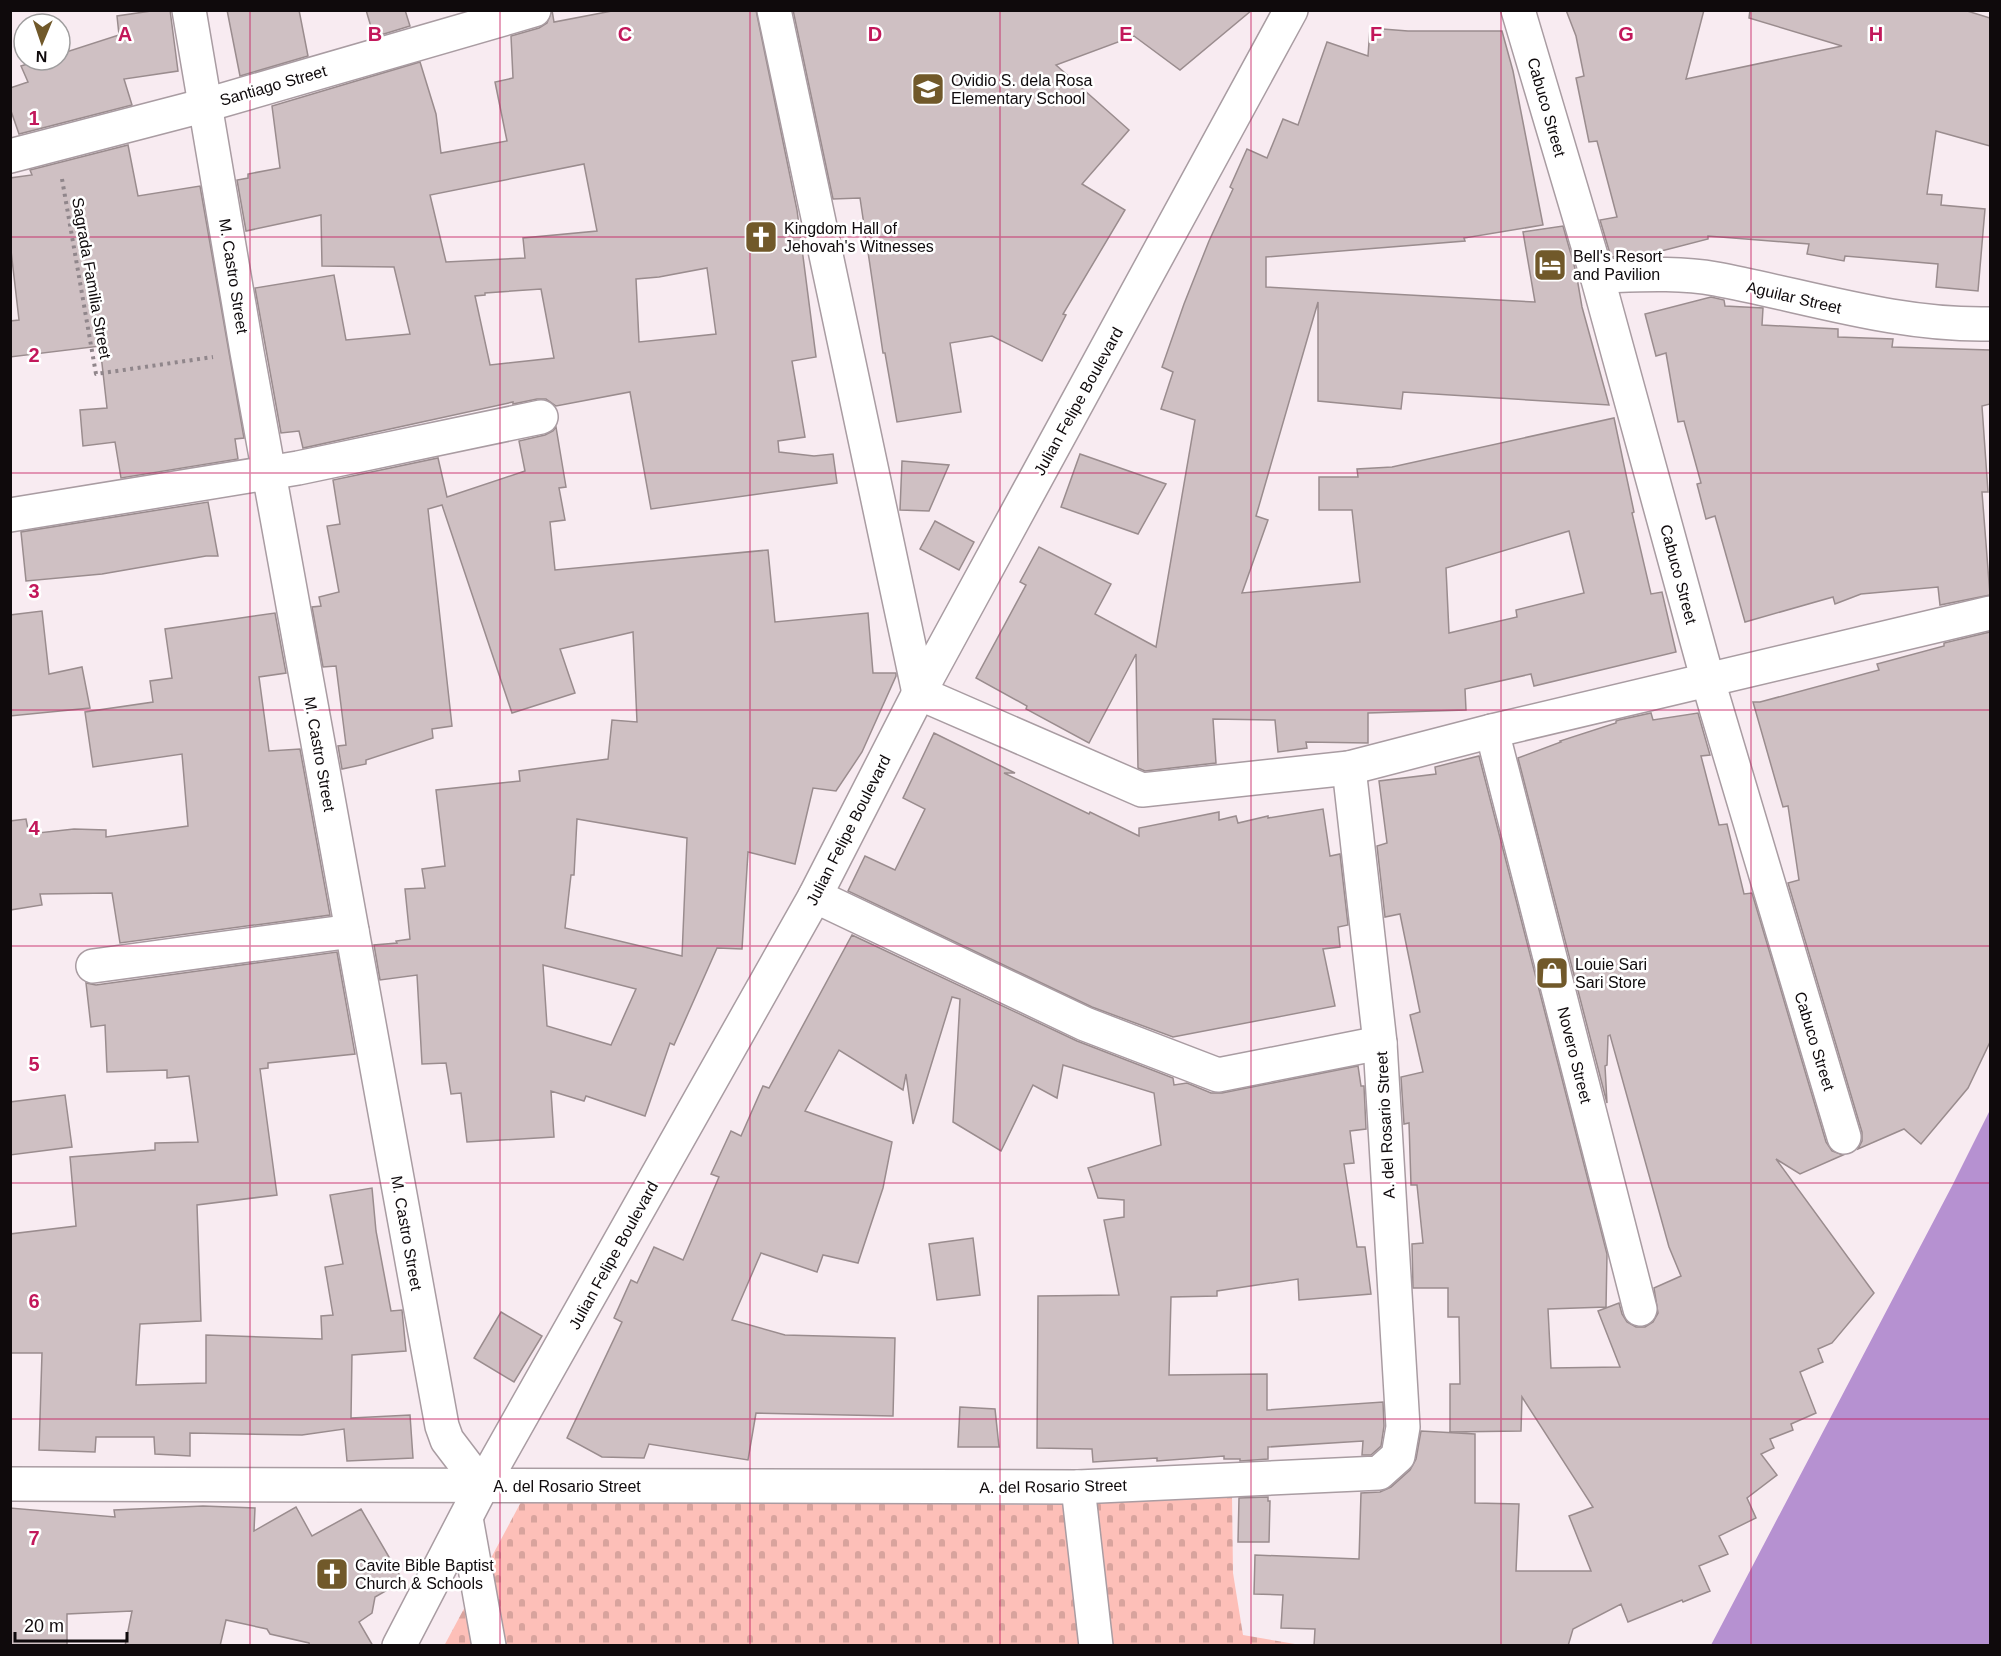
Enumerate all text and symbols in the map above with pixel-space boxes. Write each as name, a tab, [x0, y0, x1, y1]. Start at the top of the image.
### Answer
north arrow	[12, 12, 72, 72]
text: A	[118, 23, 132, 45]
text: B	[368, 23, 382, 45]
text: C	[618, 23, 632, 45]
text: D	[868, 23, 882, 45]
text: E	[1119, 23, 1133, 45]
text: F	[1370, 23, 1382, 45]
text: G	[1618, 23, 1634, 45]
text: H	[1869, 23, 1883, 45]
text: N	[35, 48, 48, 65]
street label: Cabuco Street	[1524, 56, 1569, 159]
street label: Santiago Street	[218, 62, 329, 109]
school or university icon: Ovidio S. dela Rosa Elementary School	[910, 71, 946, 107]
place label: Ovidio S. dela Rosa Elementary School	[951, 72, 1093, 107]
text: 1	[28, 107, 40, 129]
street label: Sagrada Familia Street	[69, 196, 114, 361]
street label: M. Castro Street	[216, 217, 251, 335]
church icon: Kingdom Hall of Jehovah's Witnesses	[743, 219, 779, 255]
place label: Kingdom Hall of Jehovah's Witnesses	[784, 220, 934, 255]
hotel icon: Bell's Resort and Pavilion	[1532, 247, 1568, 283]
place label: Bell's Resort and Pavilion	[1573, 248, 1663, 283]
street label: Aguilar Street	[1745, 278, 1844, 317]
street label: Julian Felipe Boulevard	[1031, 324, 1126, 478]
text: 2	[28, 344, 40, 366]
street label: Cabuco Street	[1657, 523, 1700, 626]
text: 3	[28, 580, 40, 602]
street label: M. Castro Street	[301, 695, 338, 813]
street label: Julian Felipe Boulevard	[803, 752, 894, 908]
text: 4	[28, 817, 40, 839]
shop icon: Louie Sari Sari Store	[1534, 955, 1570, 991]
place label: Louie Sari Sari Store	[1575, 956, 1647, 991]
street label: Cabuco Street	[1791, 990, 1838, 1093]
street label: Novero Street	[1554, 1005, 1595, 1106]
street label: A. del Rosario Street	[1373, 1050, 1398, 1199]
text: 5	[28, 1053, 40, 1075]
street label: M. Castro Street	[388, 1174, 425, 1292]
street label: Julian Felipe Boulevard	[566, 1178, 661, 1332]
text: 6	[28, 1290, 40, 1312]
street label: A. del Rosario Street	[979, 1477, 1128, 1496]
street label: A. del Rosario Street	[493, 1478, 641, 1495]
text: 7	[28, 1527, 40, 1549]
church icon: Cavite Bible Baptist Church & Schools	[314, 1556, 350, 1592]
place label: Cavite Bible Baptist Church & Schools	[355, 1557, 494, 1592]
scale bar	[15, 1605, 128, 1643]
text: 20 m	[24, 1616, 64, 1636]

